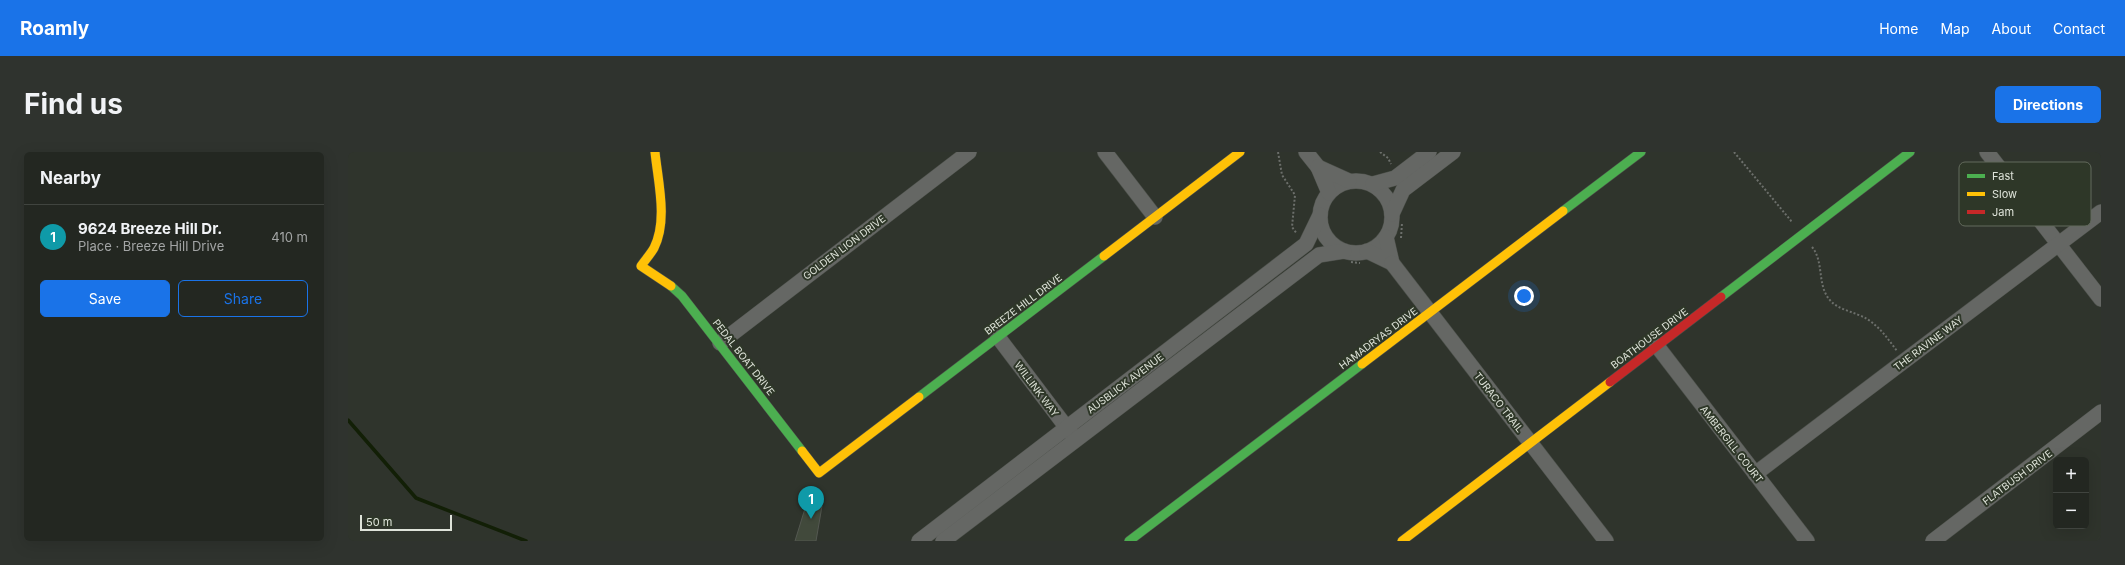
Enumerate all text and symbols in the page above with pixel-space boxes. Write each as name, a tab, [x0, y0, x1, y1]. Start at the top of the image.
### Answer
text: Roamly	[20, 17, 89, 40]
text: Home	[1879, 20, 1918, 37]
text: Map	[1940, 20, 1970, 37]
text: About	[1992, 20, 2031, 37]
text: Contact	[2053, 20, 2105, 37]
button: Directions	[1995, 86, 2101, 123]
text: Find us	[24, 87, 123, 121]
legend	[1959, 162, 2091, 226]
text: Nearby	[40, 168, 101, 188]
text: Fast	[1992, 169, 2014, 183]
text: Slow	[1992, 187, 2017, 201]
text: Jam	[1992, 205, 2014, 219]
street label: GOLDEN LION DRIVE	[800, 212, 888, 282]
text: 9624 Breeze Hill Dr.	[78, 219, 222, 238]
text: 1	[50, 229, 56, 245]
text: 410 m	[271, 229, 308, 245]
text: Place · Breeze Hill Drive	[78, 238, 224, 254]
street label: BREEZE HILL DRIVE	[982, 271, 1064, 337]
button: Save	[40, 280, 170, 317]
button: Share	[178, 280, 308, 317]
your location	[1514, 286, 1534, 306]
street label: HAMADRYAS DRIVE	[1336, 305, 1420, 371]
street label: BOATHOUSE DRIVE	[1608, 305, 1690, 371]
street label: THE RAVINE WAY	[1891, 313, 1965, 373]
street label: PEDAL BOAT DRIVE	[711, 317, 777, 397]
street label: AUSBLICK AVENUE	[1084, 350, 1166, 416]
street label: WILLINK WAY	[1012, 359, 1062, 419]
street label: TURACO TRAIL	[1472, 370, 1526, 435]
street label: AMBERGILL COURT	[1698, 403, 1766, 485]
street label: FLATBUSH DRIVE	[1980, 447, 2054, 507]
map controls	[2053, 457, 2089, 529]
button: +	[2053, 457, 2089, 493]
pin: 1	[798, 486, 824, 519]
button: −	[2053, 493, 2089, 529]
scale bar	[360, 513, 452, 532]
text: 50 m	[366, 515, 392, 529]

